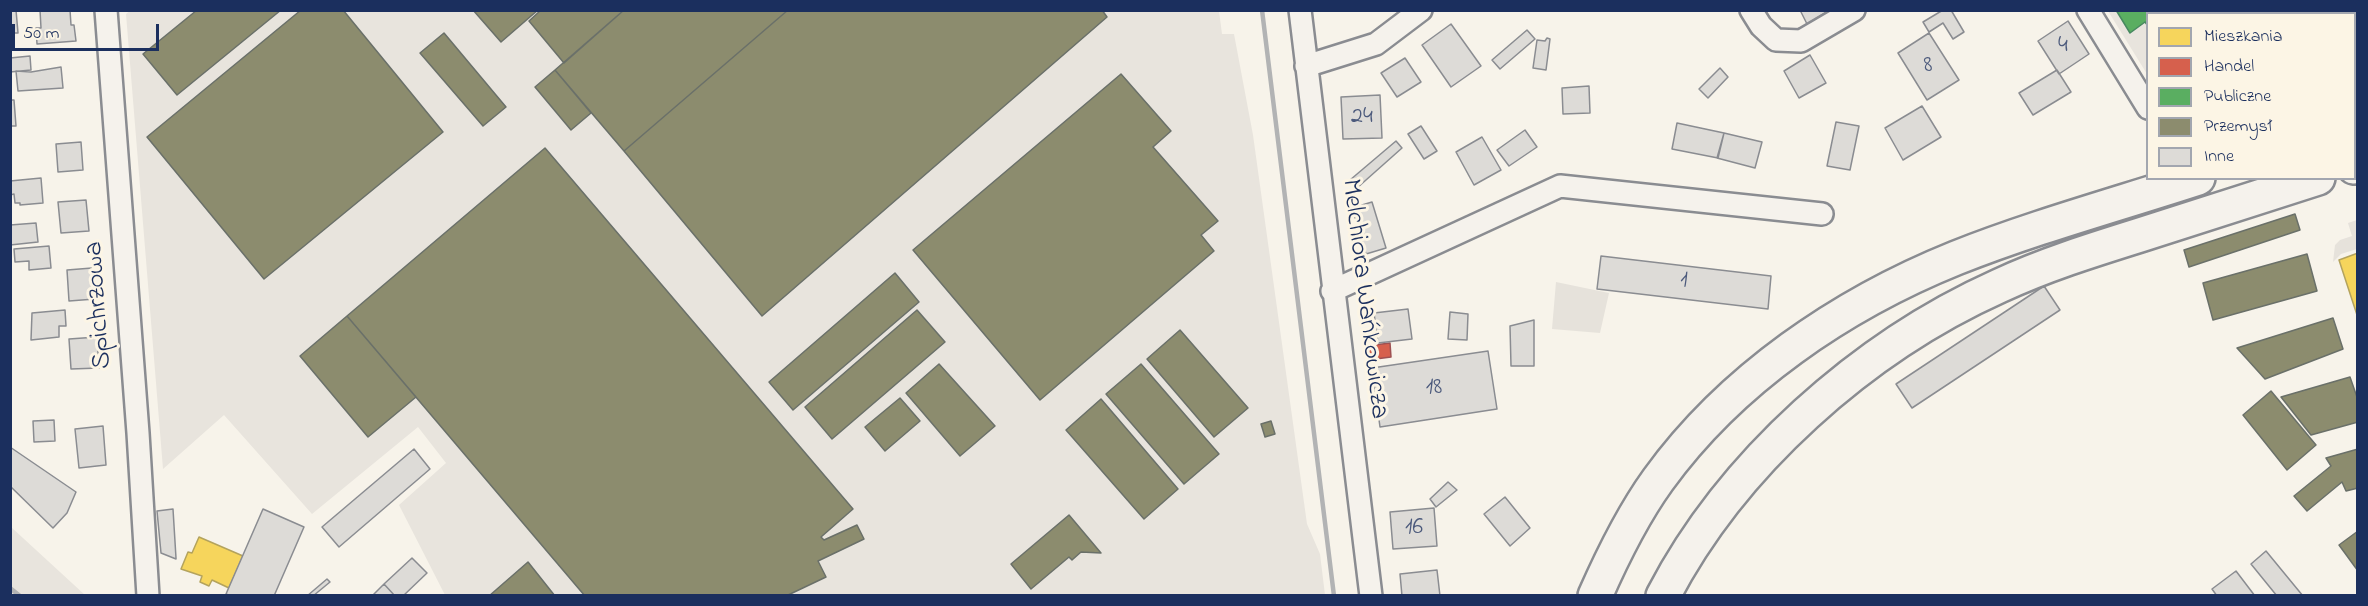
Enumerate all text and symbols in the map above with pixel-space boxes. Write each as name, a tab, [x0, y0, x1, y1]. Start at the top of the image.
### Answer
scale bar	[15, 12, 162, 50]
legend	[2146, 12, 2356, 180]
text: 50 m	[23, 21, 60, 47]
text: Mieszkania	[2204, 24, 2282, 50]
house number: 4	[2058, 33, 2068, 61]
house number: 8	[1924, 53, 1932, 81]
text: Handel	[2204, 54, 2254, 80]
text: Publiczne	[2204, 84, 2271, 110]
house number: 24	[1351, 104, 1373, 132]
text: Przemysł	[2204, 114, 2272, 140]
text: Inne	[2204, 144, 2234, 170]
street label: Melchiora Wańkowicza	[1332, 177, 1394, 421]
street label: Spichrzowa	[79, 240, 121, 370]
house number: 1	[1680, 268, 1688, 296]
house number: 18	[1426, 375, 1442, 403]
house number: 16	[1405, 515, 1423, 543]

